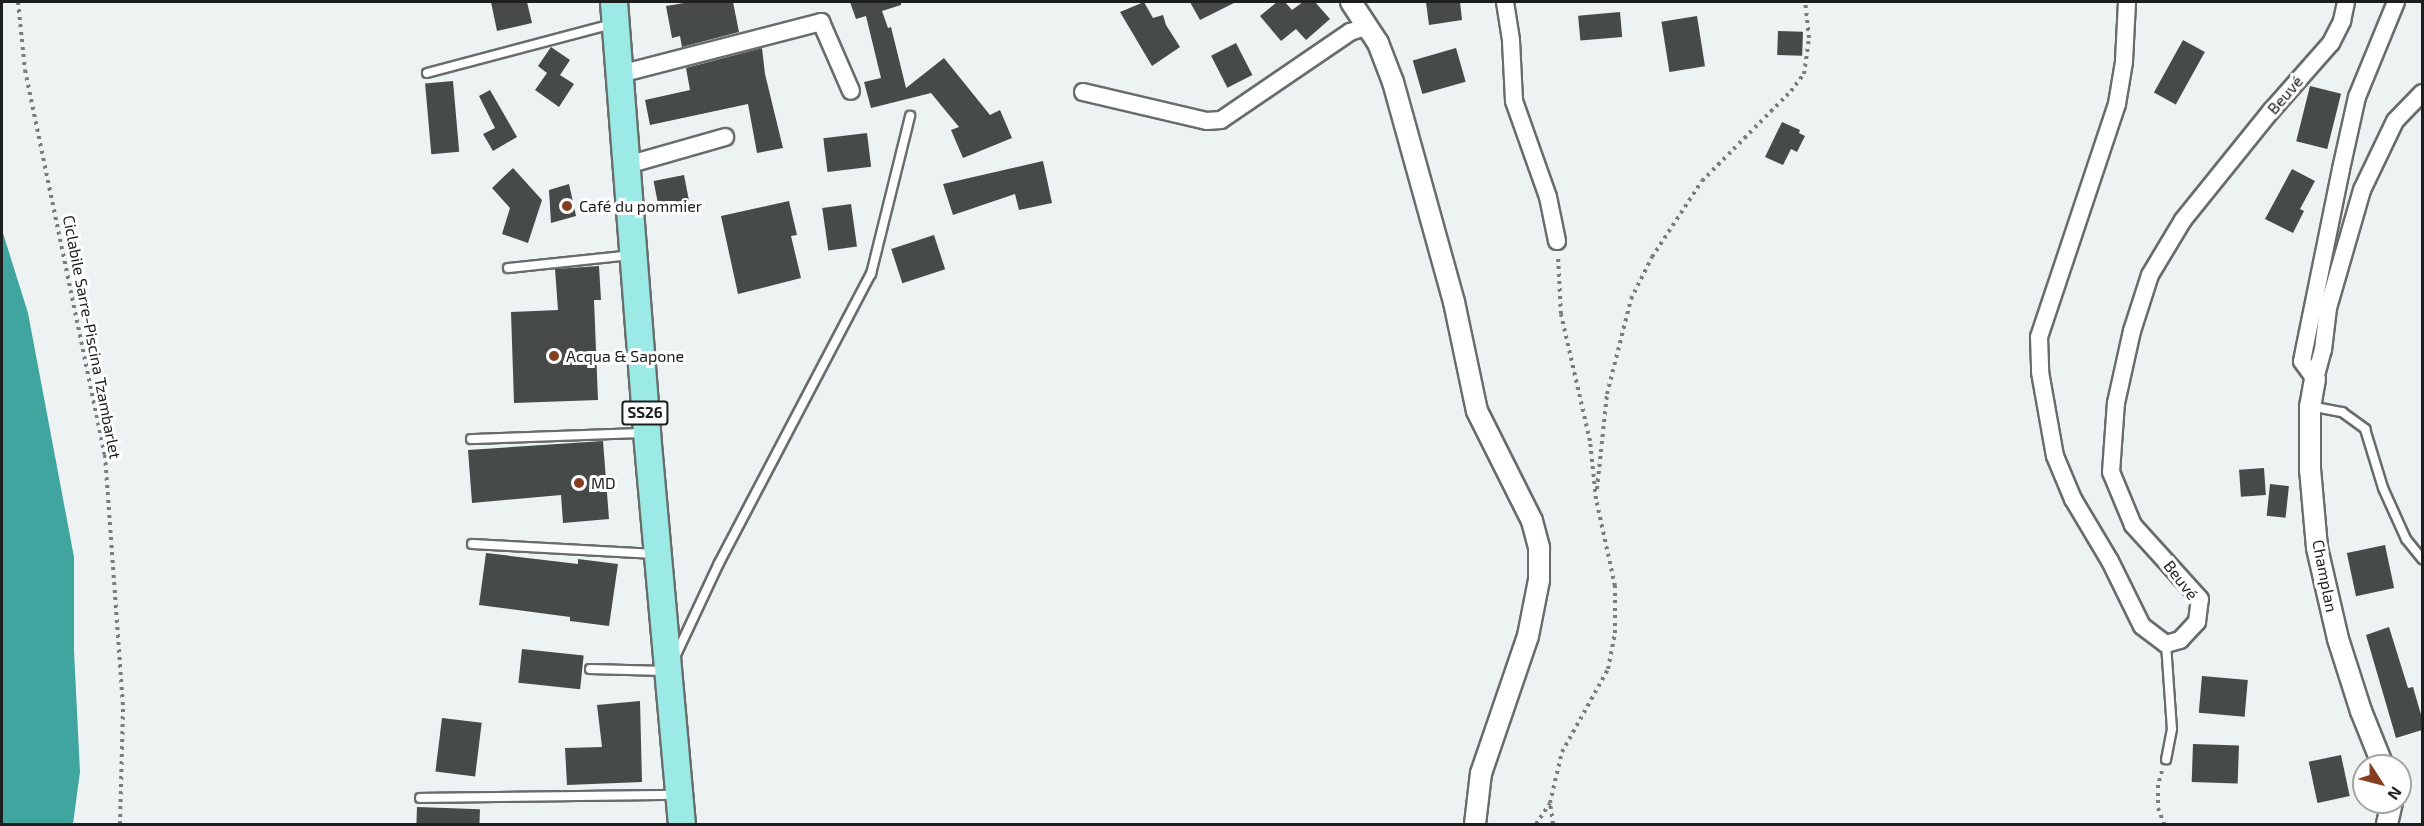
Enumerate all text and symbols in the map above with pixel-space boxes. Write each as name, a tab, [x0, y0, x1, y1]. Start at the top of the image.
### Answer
street label: Beuvé	[2263, 72, 2307, 118]
place label: Café du pommier	[579, 196, 702, 216]
marker: Café du pommier	[560, 199, 574, 213]
street label: Ciclabile Sarre-Piscina Tzambarlet	[59, 213, 125, 461]
place label: Acqua & Sapone	[566, 346, 684, 366]
marker: Acqua & Sapone	[547, 349, 561, 363]
road number: SS26	[621, 401, 669, 425]
place label: MD	[591, 473, 616, 493]
marker: MD	[572, 476, 586, 490]
street label: Champlan	[2309, 538, 2341, 614]
street label: Beuvé	[2160, 557, 2202, 603]
north arrow	[2352, 754, 2412, 814]
text: N	[2384, 783, 2406, 804]

